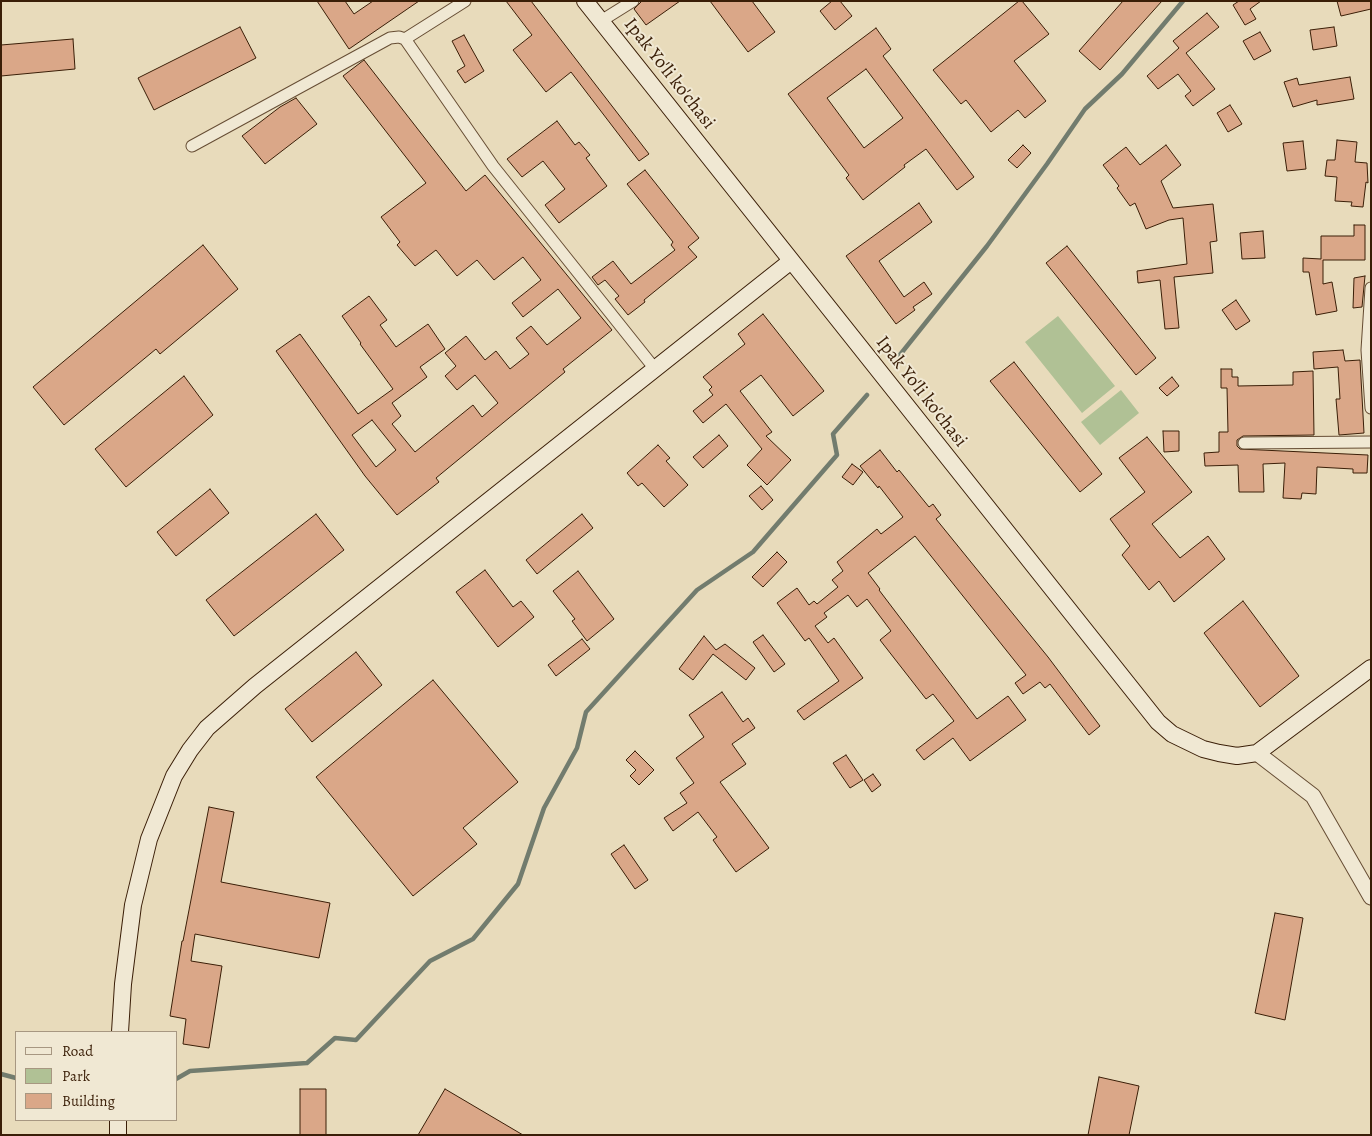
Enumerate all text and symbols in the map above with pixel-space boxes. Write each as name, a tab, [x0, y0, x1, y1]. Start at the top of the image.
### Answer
street label: Ipak Yo'li ko'chasi	[619, 14, 719, 134]
street label: Ipak Yo'li ko'chasi	[871, 332, 971, 452]
legend	[15, 1031, 178, 1121]
text: Road	[62, 1041, 93, 1061]
text: Park	[62, 1066, 90, 1086]
text: Building	[62, 1091, 115, 1111]

